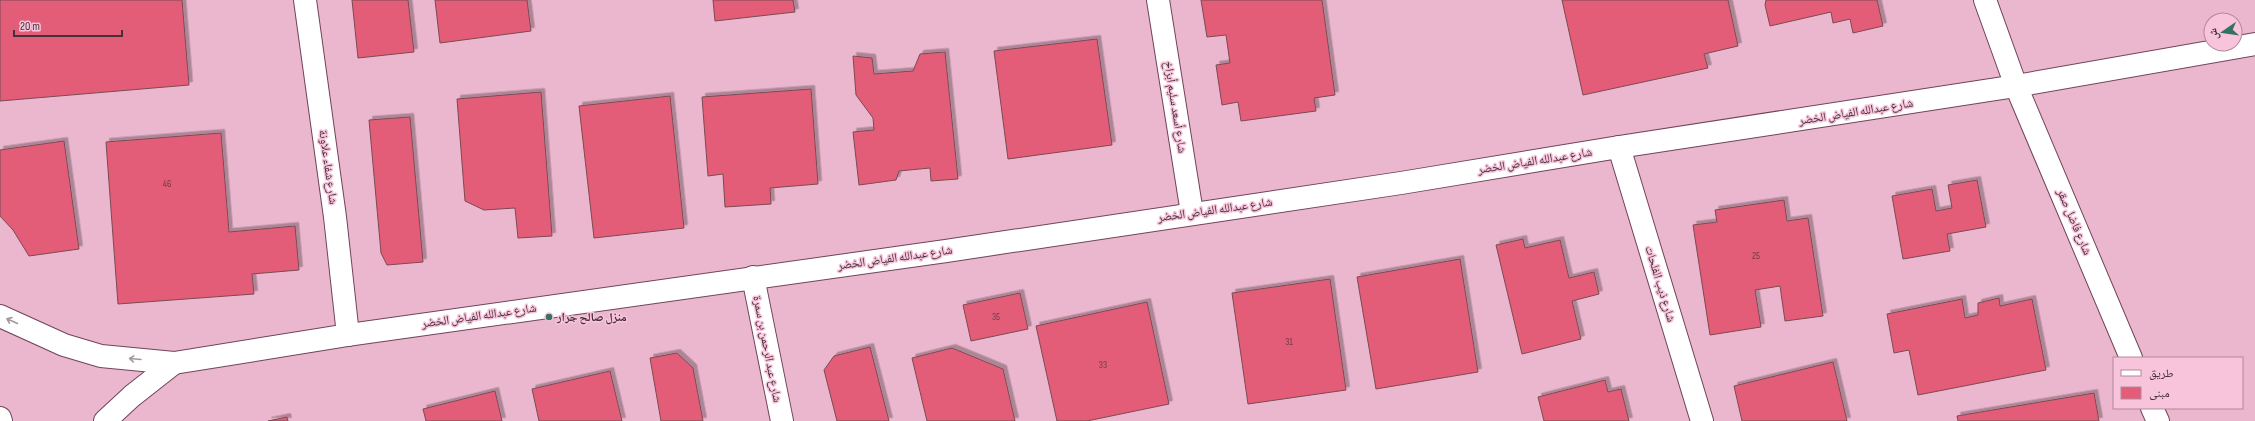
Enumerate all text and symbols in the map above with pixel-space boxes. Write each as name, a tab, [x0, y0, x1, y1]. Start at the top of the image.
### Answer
scale bar	[14, 12, 122, 38]
north arrow	[2203, 12, 2243, 52]
text: 20 m	[20, 19, 40, 34]
text: ش	[2206, 26, 2222, 41]
street label: شارع أسعد سليم أبزاخ	[1160, 60, 1190, 154]
street label: شارع عبدالله الفياض الخضر	[1797, 96, 1914, 129]
street label: شارع شفاء علاونة	[315, 129, 341, 205]
street label: شارع عبدالله الفياض الخضر	[1476, 145, 1593, 178]
house number: 46	[163, 178, 171, 190]
street label: شارع فاضل صقر	[2053, 186, 2095, 257]
street label: شارع عبدالله الفياض الخضر	[1156, 195, 1273, 226]
street label: شارع عبدالله الفياض الخضر	[836, 243, 953, 274]
street label: شارع ذيب الفلحات	[1641, 244, 1679, 324]
house number: 25	[1752, 250, 1760, 262]
street label: شارع عبد الرحمن بن سمرة	[749, 294, 785, 404]
street label: شارع عبدالله الفياض الخضر	[420, 301, 537, 332]
place label: منزل صالح جرار	[556, 310, 627, 325]
house number: 35	[992, 311, 1000, 323]
marker: منزل صالح جرار	[544, 312, 554, 322]
one-way arrow	[6, 317, 18, 324]
house number: 31	[1285, 336, 1293, 348]
one-way arrow	[129, 356, 142, 363]
legend	[2113, 357, 2243, 409]
house number: 33	[1099, 359, 1107, 371]
text: طريق	[2149, 366, 2174, 381]
text: مبنى	[2149, 386, 2170, 401]

